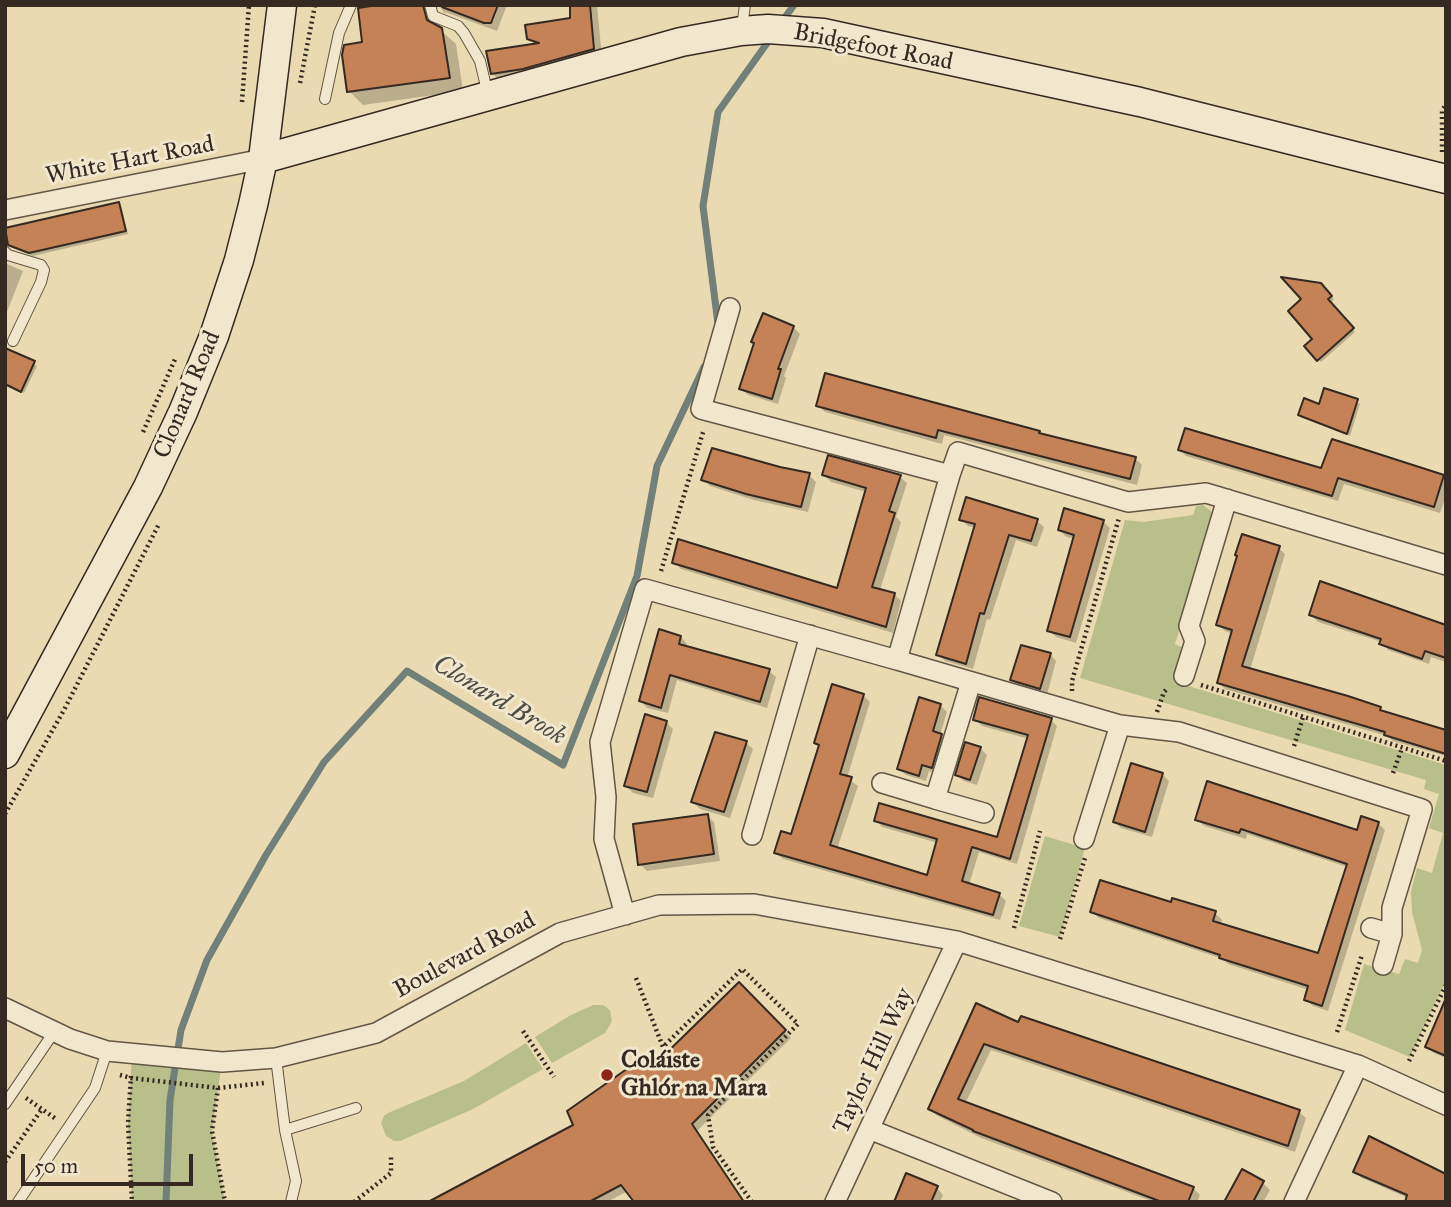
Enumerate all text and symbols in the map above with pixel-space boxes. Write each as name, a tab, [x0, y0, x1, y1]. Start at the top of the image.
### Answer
street label: Bridgefoot Road	[791, 18, 955, 78]
street label: White Hart Road	[43, 131, 217, 191]
street label: Clonard Road	[148, 327, 228, 463]
water label: Clonard Brook	[427, 649, 571, 753]
street label: Boulevard Road	[389, 907, 541, 1005]
street label: Taylor Hill Way	[828, 984, 920, 1138]
place label: Coláiste Ghlór na Mara	[621, 1047, 767, 1103]
marker: Coláiste Ghlór na Mara	[599, 1067, 615, 1083]
scale bar	[24, 1140, 196, 1184]
text: 50 m	[34, 1153, 78, 1179]

